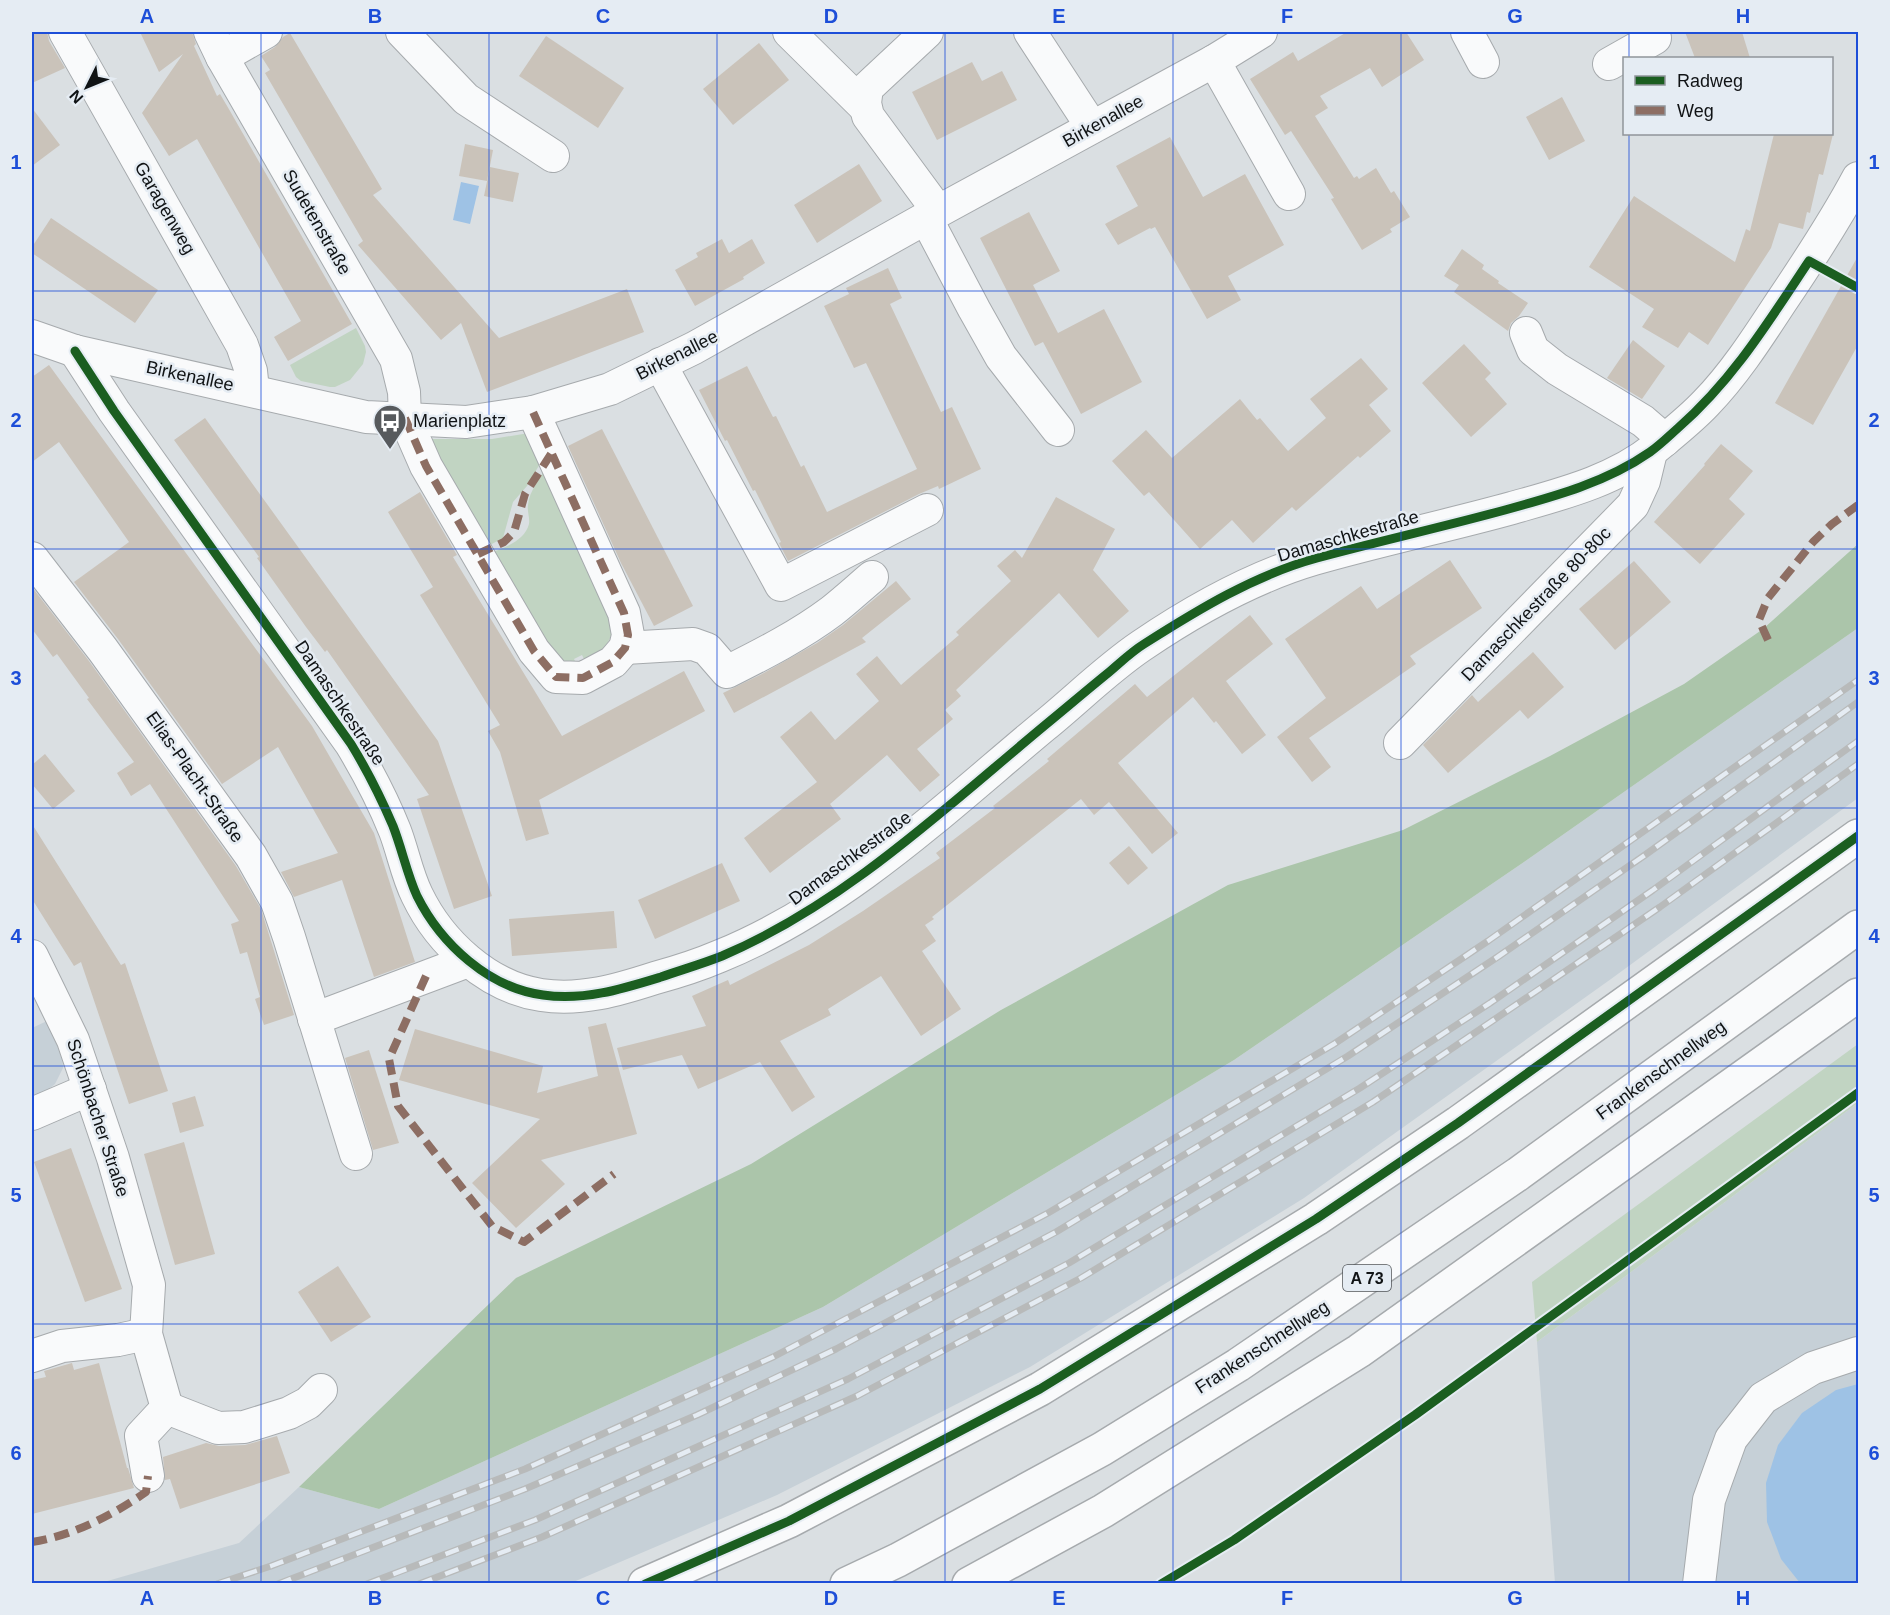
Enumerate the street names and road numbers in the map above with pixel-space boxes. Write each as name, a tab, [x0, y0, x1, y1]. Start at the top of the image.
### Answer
street label: Birkenallee	[1059, 91, 1147, 151]
street label: Garagenweg	[131, 158, 199, 258]
street label: Sudetenstraße	[279, 166, 355, 278]
street label: Birkenallee	[633, 326, 721, 384]
street label: Birkenallee	[144, 357, 236, 395]
street label: Damaschkestraße	[1275, 506, 1421, 566]
street label: Damaschkestraße 80-80c	[1457, 523, 1615, 685]
street label: Damaschkestraße	[291, 637, 389, 769]
street label: Elias-Placht-Straße	[142, 708, 248, 846]
street label: Damaschkestraße	[785, 807, 915, 909]
street label: Frankenschnellweg	[1592, 1016, 1730, 1124]
street label: Schönbacher Straße	[63, 1036, 133, 1200]
road number: A 73	[1343, 1265, 1391, 1291]
street label: Frankenschnellweg	[1192, 1296, 1332, 1398]

